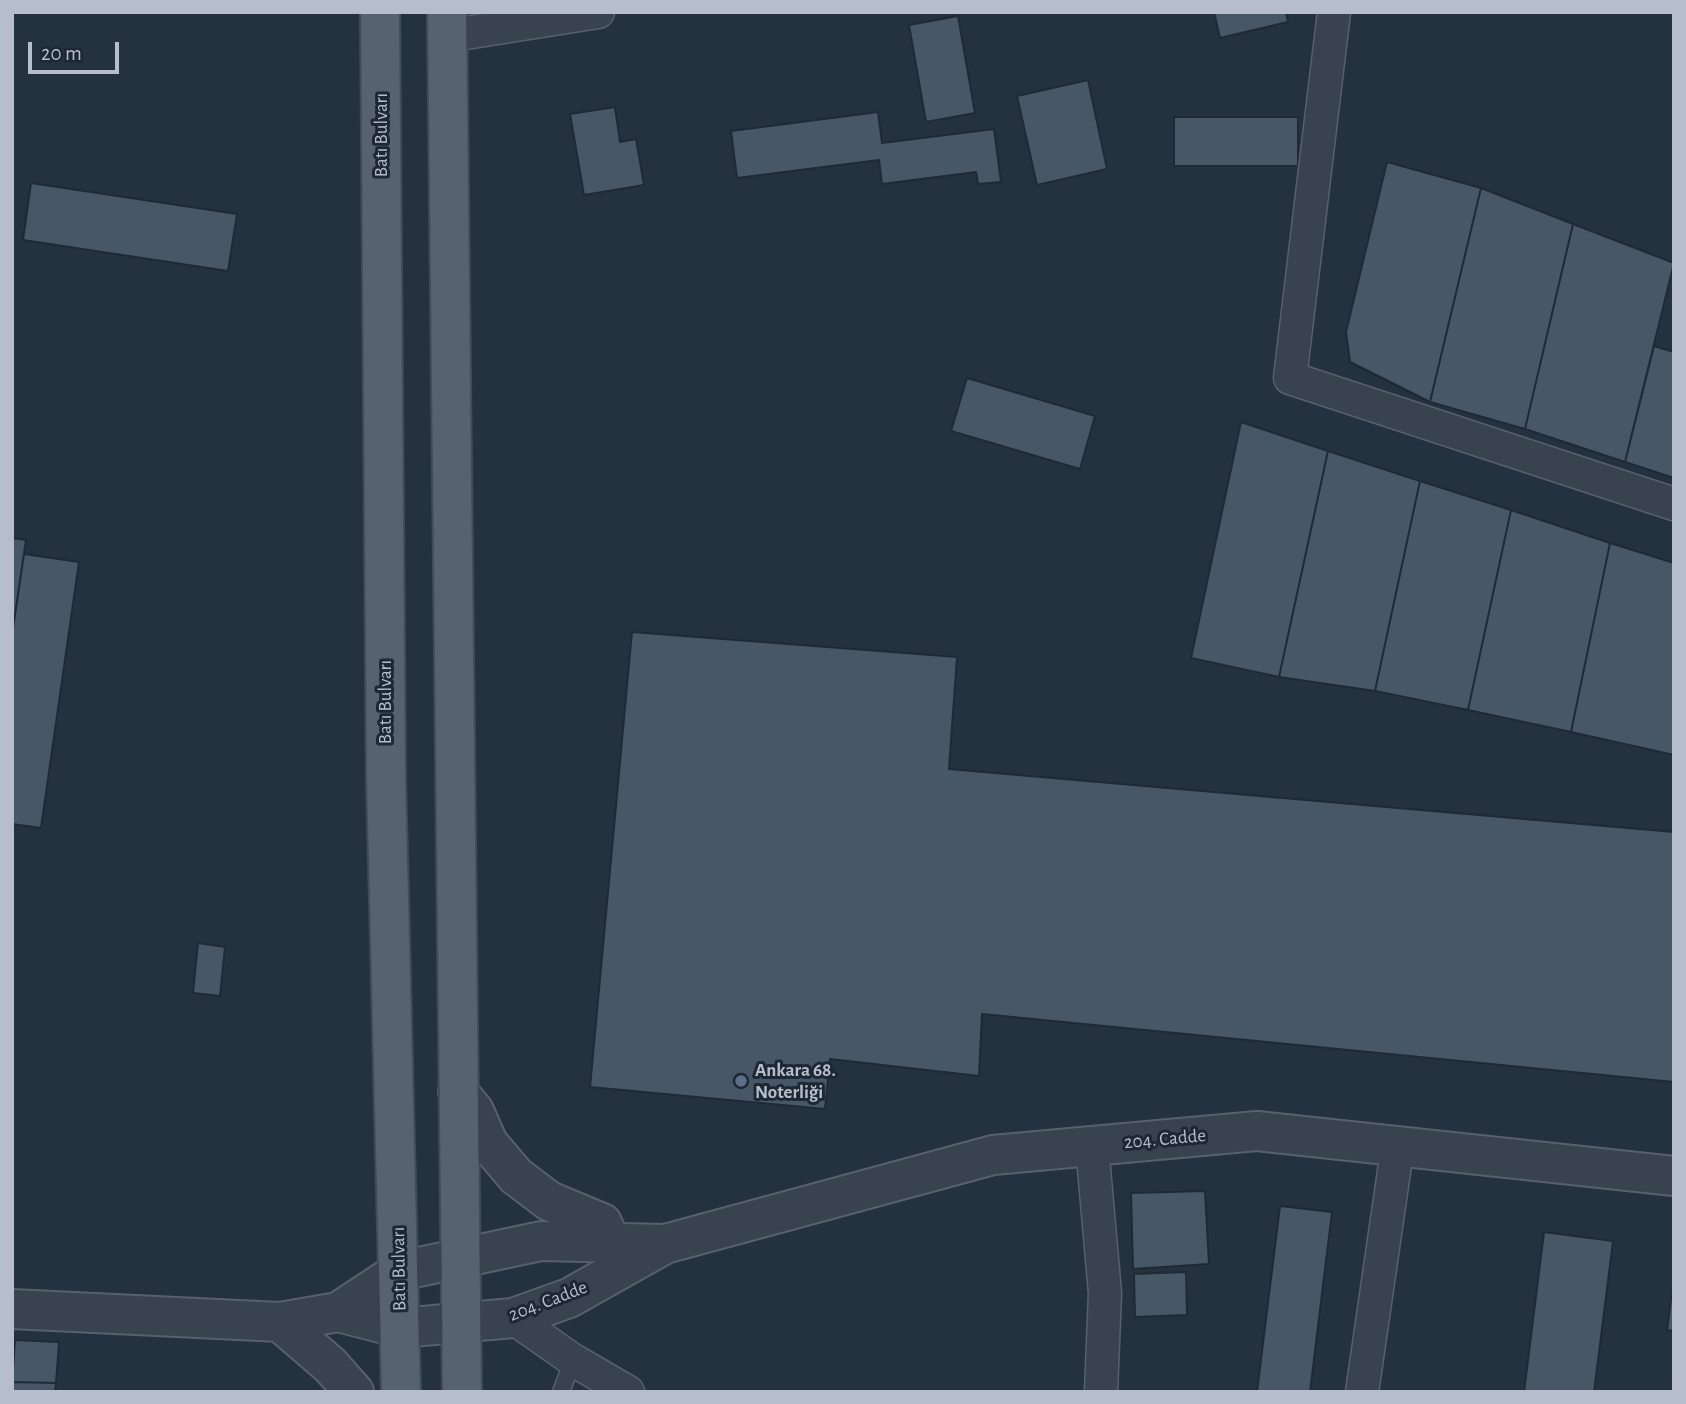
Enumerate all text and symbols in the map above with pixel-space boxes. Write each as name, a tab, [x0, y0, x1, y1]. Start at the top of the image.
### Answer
scale bar	[32, 28, 122, 72]
text: 20 m	[41, 43, 82, 64]
street label: Batı Bulvarı	[370, 93, 392, 177]
street label: Batı Bulvarı	[374, 660, 396, 744]
place label: Ankara 68. Noterliği	[755, 1059, 836, 1103]
marker: Ankara 68. Noterliği	[733, 1073, 749, 1089]
street label: 204. Cadde	[1123, 1124, 1207, 1154]
street label: Batı Bulvarı	[387, 1227, 411, 1311]
street label: 204. Cadde	[505, 1276, 591, 1326]

